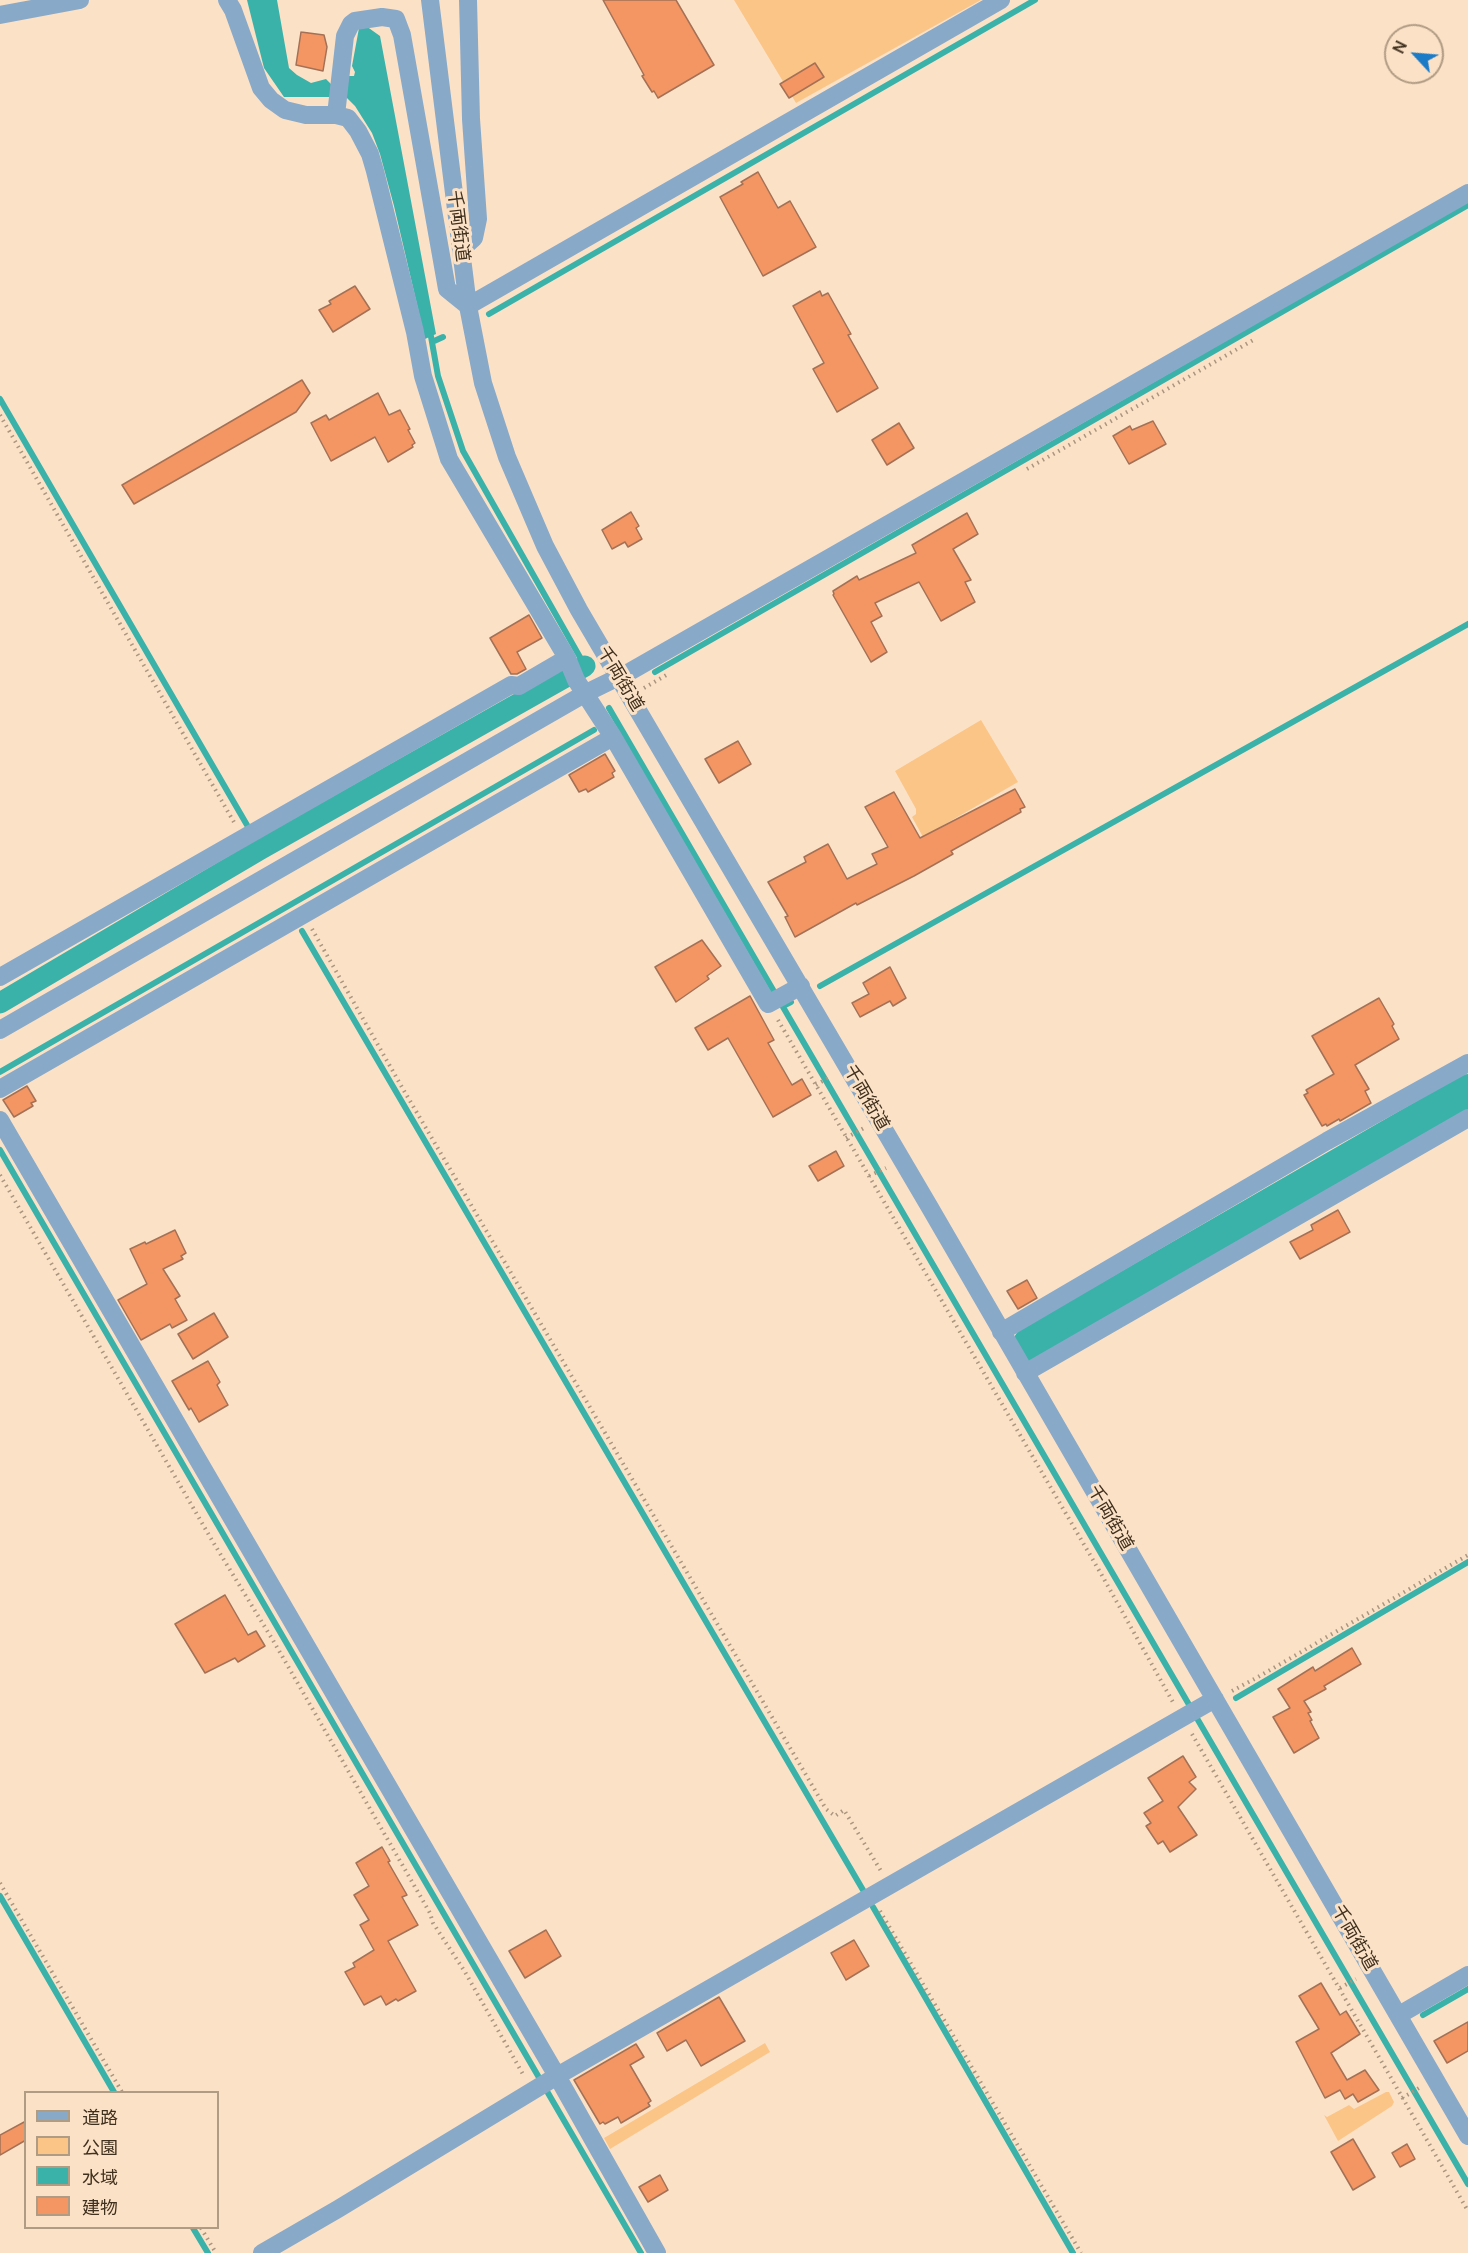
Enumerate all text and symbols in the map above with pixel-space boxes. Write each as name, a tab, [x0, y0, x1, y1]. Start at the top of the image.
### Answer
north arrow	[1384, 24, 1444, 84]
text: N	[1387, 37, 1412, 57]
street label: 千両街道	[443, 189, 473, 263]
street label: 千両街道	[592, 643, 648, 715]
street label: 千両街道	[839, 1061, 893, 1135]
street label: 千両街道	[1083, 1481, 1137, 1555]
street label: 千両街道	[1327, 1901, 1381, 1975]
legend	[24, 2091, 219, 2229]
text: 道路	[82, 2105, 118, 2129]
text: 公園	[82, 2135, 118, 2159]
text: 水域	[82, 2165, 118, 2189]
text: 建物	[82, 2195, 118, 2219]

